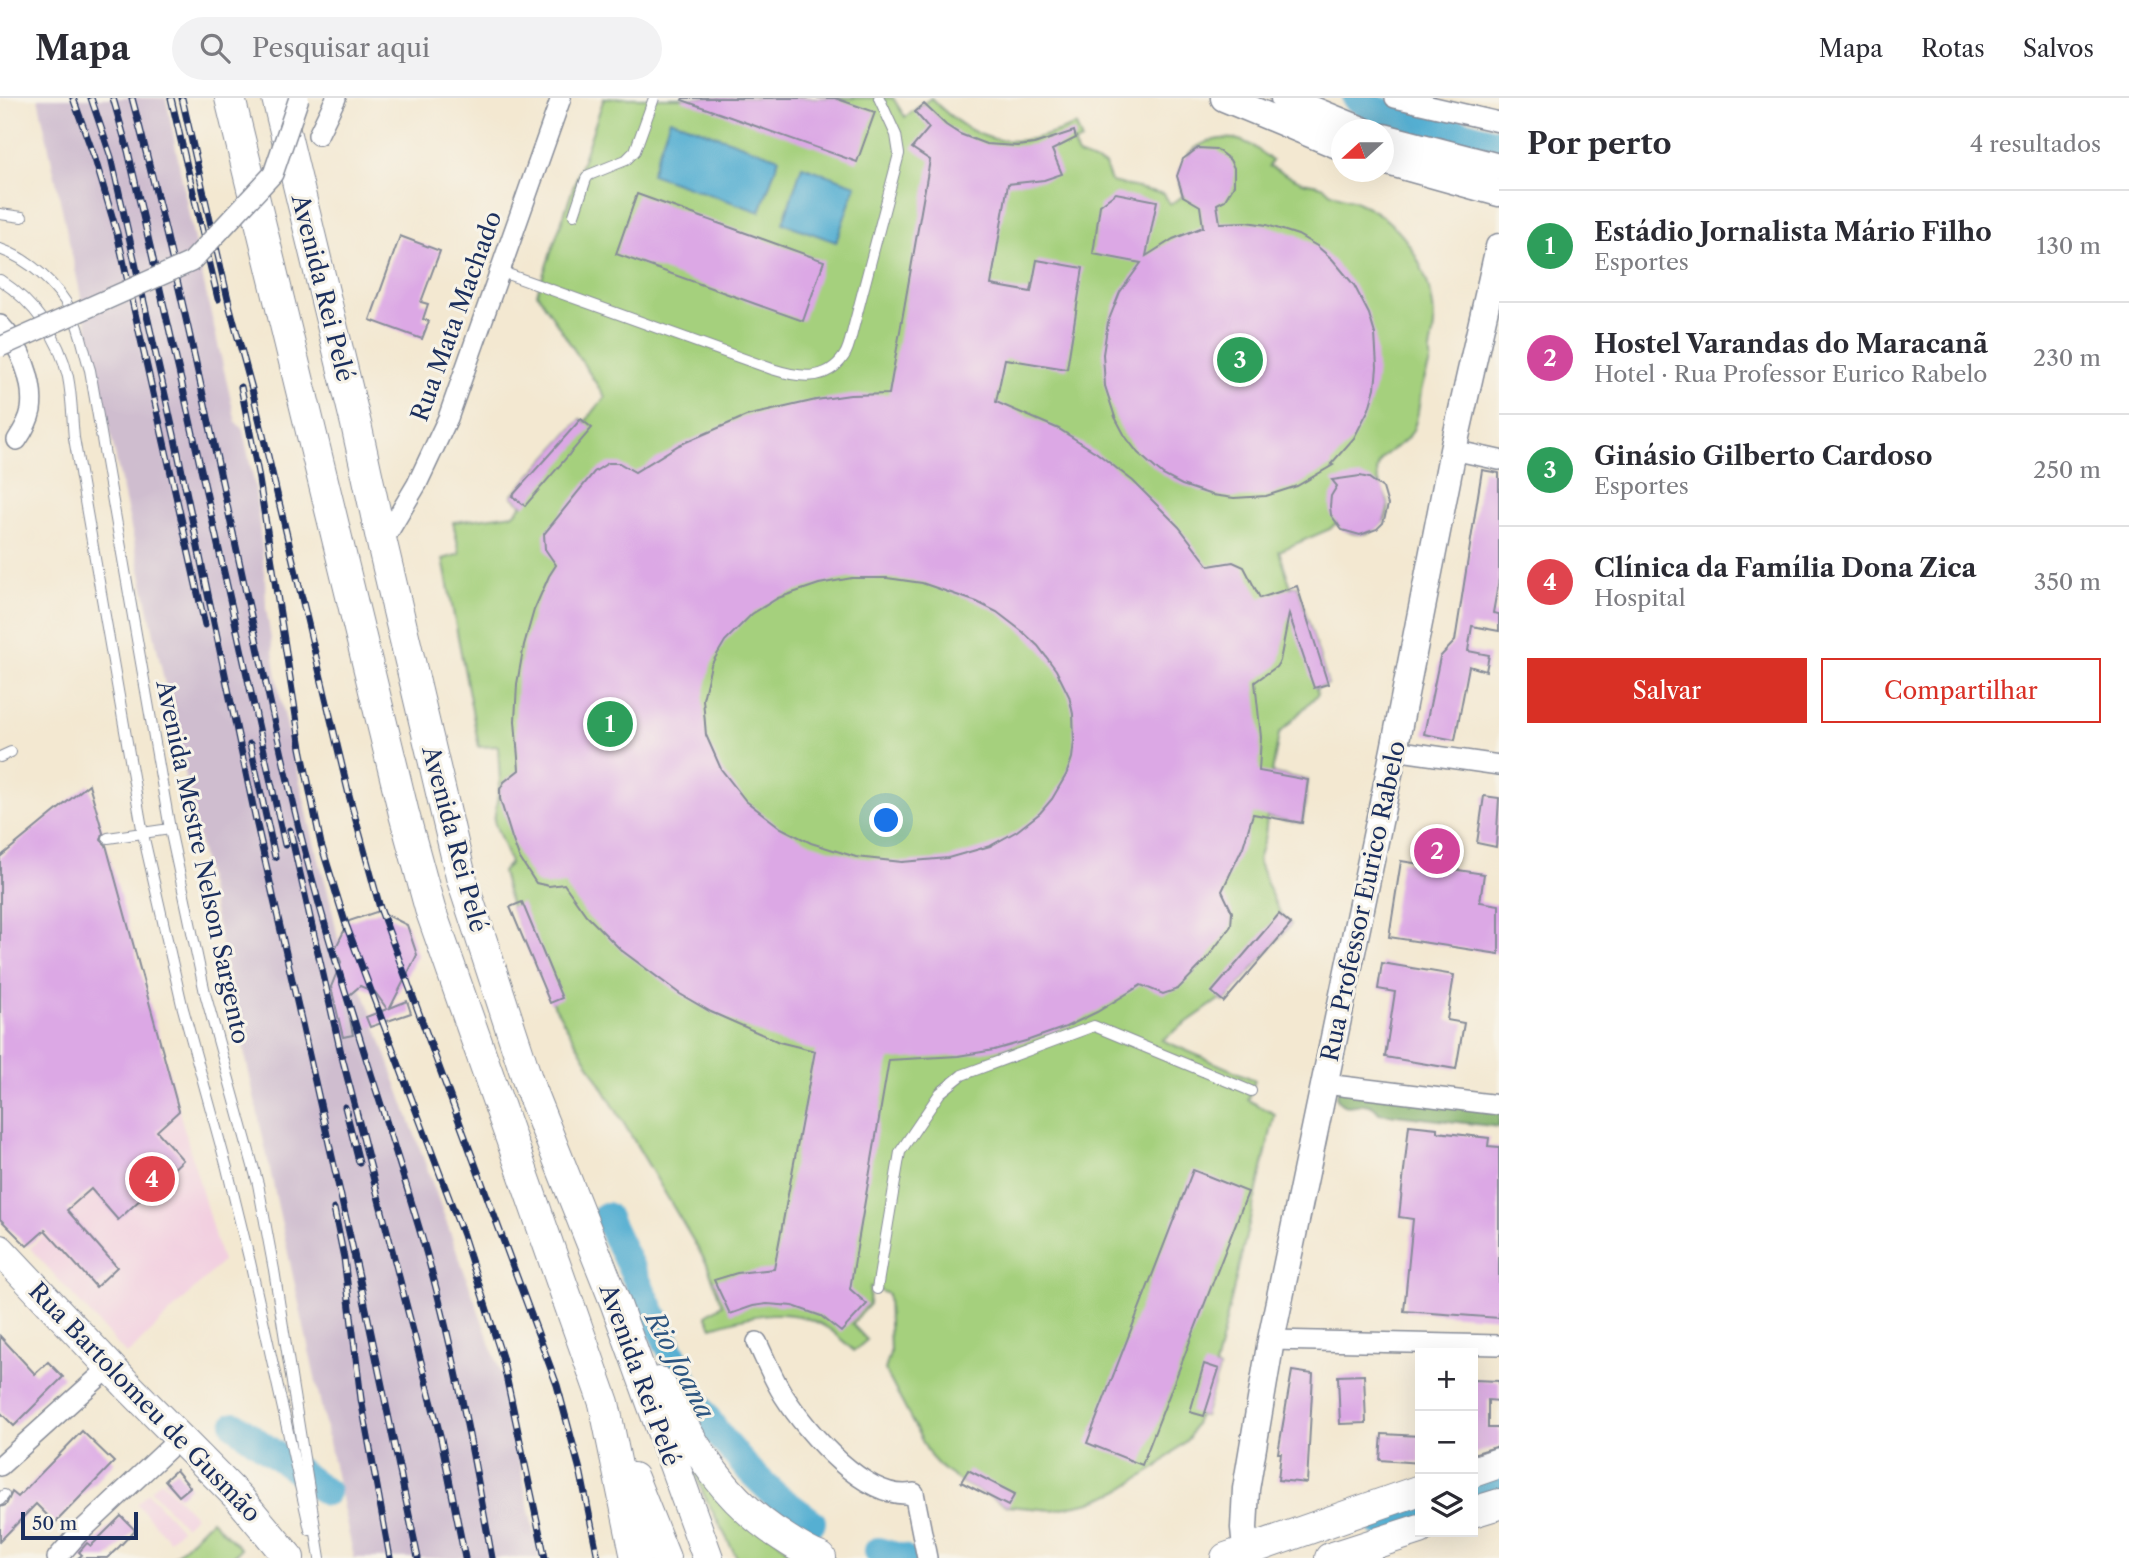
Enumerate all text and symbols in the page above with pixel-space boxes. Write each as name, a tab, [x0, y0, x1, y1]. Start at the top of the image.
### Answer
search box	[172, 17, 662, 80]
text: Mapa	[35, 28, 130, 69]
icon: search	[196, 29, 234, 67]
text: Pesquisar aqui	[252, 32, 430, 64]
text: Mapa	[1819, 34, 1883, 63]
text: Rotas	[1921, 34, 1985, 63]
text: Salvos	[2023, 34, 2094, 63]
north arrow	[1331, 119, 1394, 182]
text: Por perto	[1527, 125, 1672, 162]
text: 4 resultados	[1970, 130, 2101, 158]
street label: Avenida Rei Pelé	[286, 191, 360, 384]
street label: Rua Mata Machado	[405, 207, 507, 425]
text: Estádio Jornalista Mário Filho	[1594, 216, 1992, 248]
text: 1	[1545, 232, 1555, 260]
text: 130 m	[2037, 232, 2101, 260]
text: Esportes	[1594, 248, 1689, 276]
text: Hostel Varandas do Maracanã	[1594, 328, 1988, 360]
pin: 3	[1217, 334, 1263, 386]
text: 2	[1543, 344, 1557, 372]
text: 230 m	[2033, 344, 2101, 372]
text: Hotel · Rua Professor Eurico Rabelo	[1594, 360, 1987, 388]
text: Ginásio Gilberto Cardoso	[1594, 440, 1932, 472]
text: 3	[1544, 456, 1557, 484]
text: 250 m	[2033, 456, 2101, 484]
text: Esportes	[1594, 472, 1689, 500]
text: Clínica da Família Dona Zica	[1594, 552, 1977, 584]
text: 4	[1543, 568, 1557, 596]
text: 350 m	[2034, 568, 2101, 596]
text: Hospital	[1594, 584, 1686, 612]
button: Salvar	[1527, 658, 1807, 723]
button: Compartilhar	[1821, 658, 2101, 723]
street label: Avenida Mestre Nelson Sargento	[150, 677, 256, 1046]
pin: 1	[587, 698, 633, 750]
street label: Rua Professor Eurico Rabelo	[1315, 738, 1411, 1064]
street label: Avenida Rei Pelé	[416, 742, 494, 935]
your location	[869, 803, 903, 837]
pin: 2	[1414, 825, 1460, 877]
pin: 4	[129, 1153, 175, 1205]
street label: Rua Bartolomeu de Gusmão	[23, 1276, 267, 1528]
street label: Avenida Rei Pelé	[593, 1279, 686, 1470]
water label: Rio Joana	[637, 1304, 722, 1425]
map controls	[1415, 1348, 1478, 1537]
button: +	[1415, 1348, 1478, 1411]
button: −	[1415, 1411, 1478, 1474]
button: layers	[1415, 1474, 1478, 1537]
scale bar	[21, 1509, 138, 1541]
text: 50 m	[32, 1512, 77, 1535]

